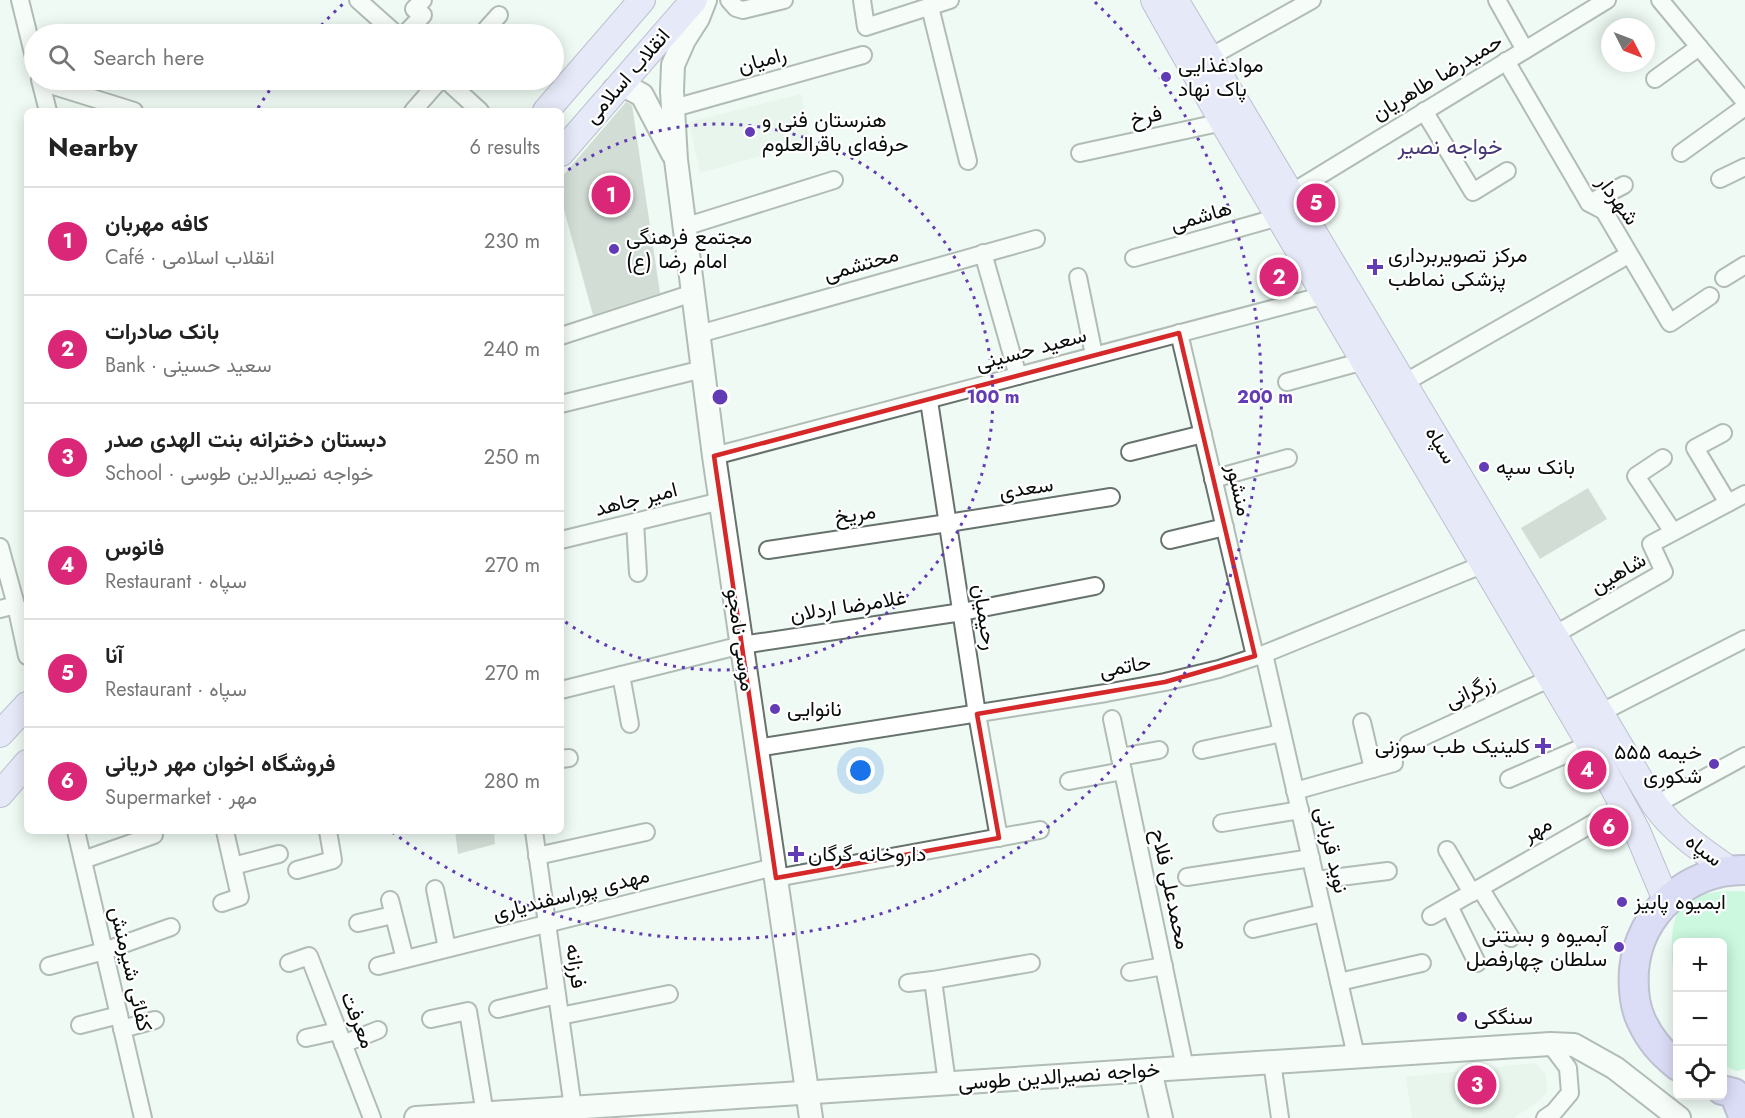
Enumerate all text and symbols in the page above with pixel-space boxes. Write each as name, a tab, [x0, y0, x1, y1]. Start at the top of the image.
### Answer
north arrow	[1601, 18, 1655, 72]
street label: انقلاب اسلامی	[577, 22, 677, 130]
search box	[24, 24, 564, 90]
street label: حمیدرضا طاهریان	[1366, 26, 1508, 128]
street label: رامیان	[734, 39, 790, 81]
icon: search	[45, 41, 78, 74]
text: Search here	[93, 41, 204, 73]
place label: موادغذایی پاک نهاد	[1178, 50, 1264, 104]
marker: موادغذایی پاک نهاد	[1159, 70, 1173, 84]
street label: فرخ	[1127, 98, 1165, 134]
place label: هنرستان فنی و حرفه‌ای باقرالعلوم	[762, 105, 909, 159]
marker: هنرستان فنی و حرفه‌ای باقرالعلوم	[743, 125, 757, 139]
text: Nearby	[48, 128, 137, 166]
district label: خواجه نصیر	[1397, 130, 1502, 162]
text: 6 results	[470, 133, 540, 162]
street label: شهردار	[1589, 168, 1646, 231]
pin: 1	[592, 172, 630, 218]
pin: 5	[1296, 180, 1336, 226]
street label: هاشمی	[1167, 193, 1235, 239]
text: کافه مهربان	[105, 207, 209, 239]
place label: مجتمع فرهنگی امام رضا (ع)	[626, 222, 752, 276]
text: 1	[62, 227, 73, 256]
text: 230 m	[484, 227, 540, 256]
street label: محتشمی	[820, 239, 902, 289]
place label: مرکز تصویربرداری پزشکی نماطب	[1388, 240, 1527, 294]
marker: مجتمع فرهنگی امام رضا (ع)	[607, 242, 621, 256]
text: Café · انقلاب اسلامی	[105, 243, 275, 272]
pin: 2	[1260, 254, 1298, 300]
marker: مرکز تصویربرداری پزشکی نماطب	[1366, 258, 1384, 276]
text: بانک صادرات	[105, 315, 219, 347]
street label: سعید حسینی	[972, 320, 1090, 378]
text: 2	[61, 335, 74, 364]
text: 240 m	[483, 335, 540, 364]
text: Bank · سعید حسینی	[105, 351, 271, 380]
text: 100 m	[966, 384, 1020, 410]
text: 200 m	[1237, 384, 1293, 410]
centre of rings	[710, 387, 730, 407]
street label: سپاه	[1418, 420, 1464, 470]
text: دبستان دخترانه بنت الهدی صدر	[105, 423, 387, 455]
text: 3	[61, 443, 74, 472]
text: 250 m	[484, 443, 540, 472]
place label: بانک سپه	[1496, 452, 1575, 482]
text: School · خواجه نصیرالدین طوسی	[105, 459, 373, 488]
street label: منشور	[1218, 460, 1260, 519]
marker: بانک سپه	[1477, 460, 1491, 474]
street label: سعدی	[997, 469, 1055, 507]
street label: امیر جاهد	[592, 474, 680, 524]
street label: مریخ	[832, 496, 878, 532]
text: فانوس	[105, 531, 164, 563]
street label: شاهین	[1584, 545, 1652, 601]
text: 4	[61, 551, 74, 580]
text: 270 m	[485, 551, 540, 580]
text: Restaurant · سپاه	[105, 567, 247, 596]
street label: غلامرضا اردلان	[788, 582, 908, 630]
street label: رحیمیان	[965, 582, 1005, 652]
street label: موسی نامجو	[719, 587, 763, 693]
text: آنا	[105, 639, 123, 671]
street label: حاتمی	[1097, 647, 1153, 685]
text: 5	[61, 659, 74, 688]
text: 270 m	[485, 659, 540, 688]
street label: زرگرانی	[1440, 666, 1500, 716]
text: Restaurant · سپاه	[105, 675, 247, 704]
place label: نانوایی	[787, 694, 842, 724]
marker: نانوایی	[768, 702, 782, 716]
place label: کلینیک طب سوزنی	[1375, 731, 1530, 761]
marker: کلینیک طب سوزنی	[1534, 737, 1552, 755]
place label: خیمه ۵۵۵ شکوری	[1614, 737, 1702, 791]
text: فروشگاه اخوان مهر دریانی	[105, 747, 336, 779]
pin: 4	[1568, 748, 1606, 792]
your location	[846, 756, 875, 785]
marker: خیمه ۵۵۵ شکوری	[1707, 757, 1721, 771]
text: 6	[61, 767, 74, 796]
text: 280 m	[484, 767, 540, 796]
text: Supermarket · مهر	[105, 783, 257, 812]
street label: نوید قربانی	[1308, 804, 1356, 896]
pin: 6	[1590, 804, 1628, 850]
street label: مهر	[1516, 809, 1557, 850]
street label: محمدعلی فلاح	[1144, 826, 1198, 952]
street label: سپاه	[1679, 826, 1729, 874]
place label: داروخانه گرگان	[808, 839, 926, 869]
marker: داروخانه گرگان	[789, 847, 803, 861]
street label: مهدی پوراسفندیاری	[489, 860, 653, 928]
place label: ابمیوه پابیز	[1633, 887, 1726, 917]
marker: ابمیوه پابیز	[1615, 895, 1629, 909]
street label: کفائی شیرمنش	[102, 904, 160, 1034]
place label: آبمیوه و بستنی سلطان چهارفصل	[1466, 920, 1609, 974]
map controls	[1673, 938, 1727, 1100]
button: +	[1673, 938, 1727, 992]
marker: آبمیوه و بستنی سلطان چهارفصل	[1612, 940, 1626, 954]
street label: فرزانه	[558, 942, 594, 990]
street label: معرفت	[333, 987, 383, 1053]
button: −	[1673, 992, 1727, 1046]
place label: سنگکی	[1474, 1002, 1533, 1032]
marker: سنگکی	[1455, 1010, 1469, 1024]
button: locate	[1673, 1046, 1727, 1100]
street label: خواجه نصیرالدین طوسی	[957, 1054, 1161, 1098]
pin: 3	[1458, 1062, 1496, 1108]

